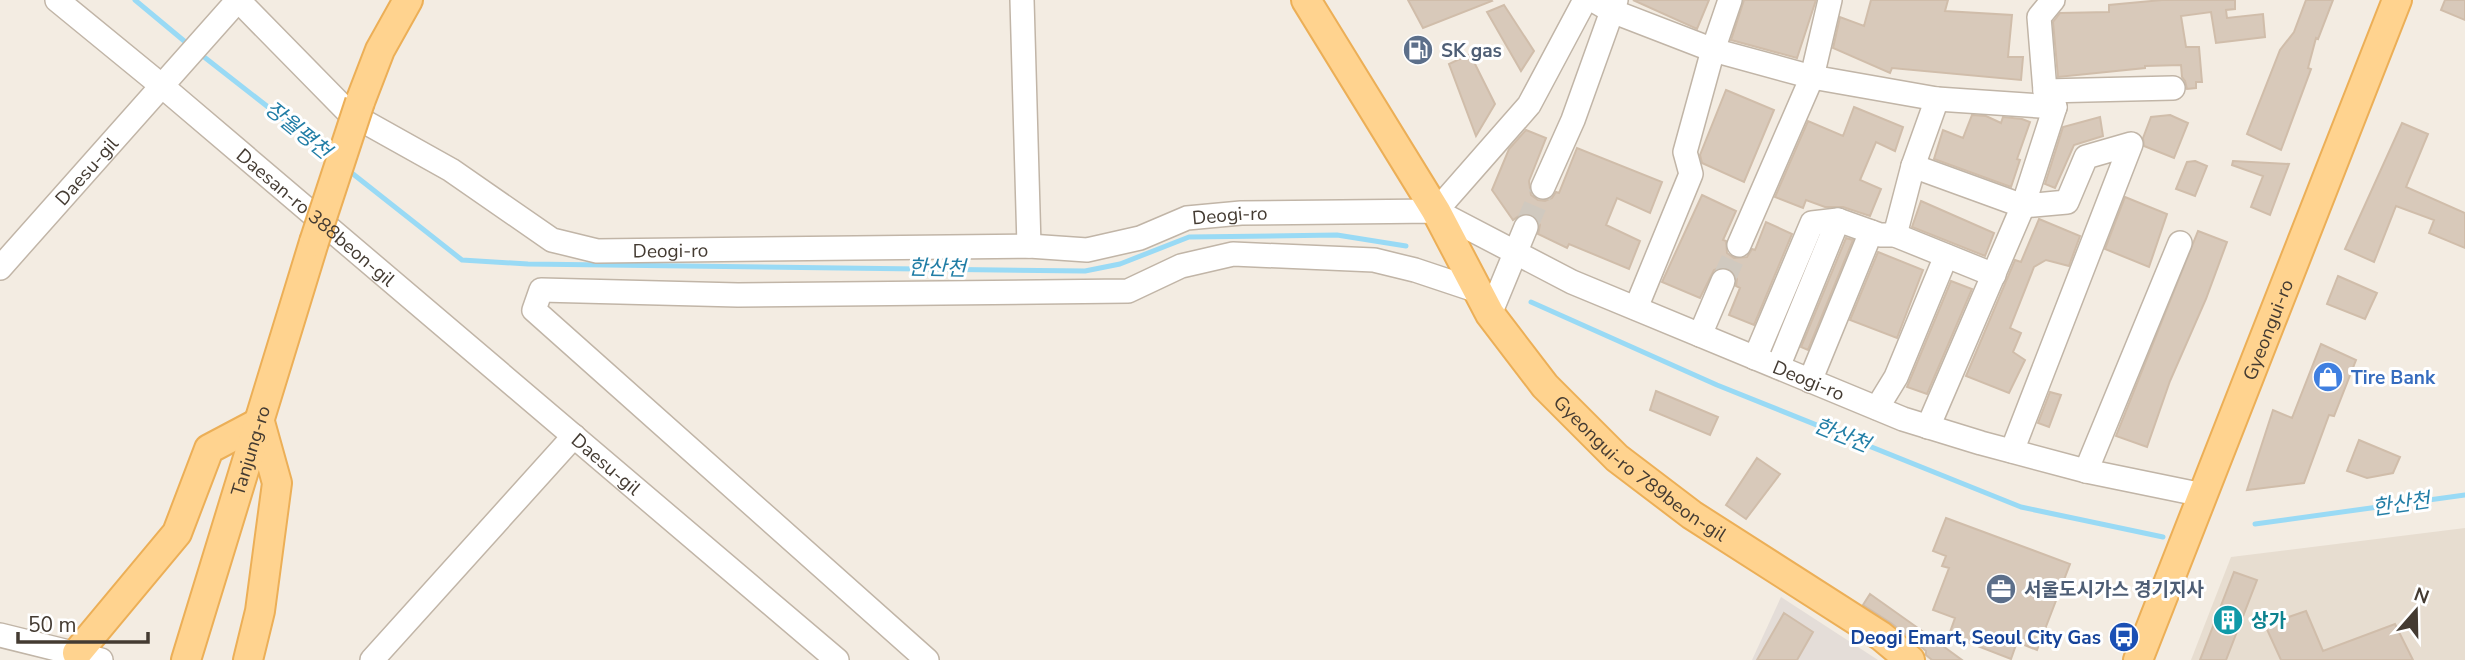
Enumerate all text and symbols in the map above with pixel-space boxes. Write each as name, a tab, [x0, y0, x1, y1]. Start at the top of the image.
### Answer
fuel station icon: SK gas	[1401, 33, 1435, 67]
place label: SK gas	[1441, 38, 1502, 64]
water label: 장월평천	[259, 95, 339, 167]
street label: Daesu-gil	[50, 131, 125, 211]
street label: Daesan-ro 388beon-gil	[231, 143, 401, 293]
street label: Deogi-ro	[1191, 201, 1268, 231]
street label: Deogi-ro	[633, 238, 709, 265]
water label: 한산천	[908, 253, 969, 283]
street label: Gyeongui-ro	[2237, 276, 2300, 384]
street label: Deogi-ro	[1768, 354, 1848, 407]
shop icon: Tire Bank	[2311, 360, 2345, 394]
place label: Tire Bank	[2351, 365, 2436, 391]
street label: Gyeongui-ro 789beon-gil	[1547, 390, 1732, 548]
street label: Tanjung-ro	[225, 402, 277, 499]
water label: 한산천	[1810, 411, 1877, 460]
street label: Daesu-gil	[565, 428, 646, 502]
water label: 한산천	[2370, 486, 2434, 522]
office icon: 서울도시가스 경기지사	[1984, 572, 2018, 606]
north arrow	[2381, 576, 2451, 646]
place label: 서울도시가스 경기지사	[2024, 577, 2204, 603]
text: N	[2410, 581, 2433, 611]
scale bar	[18, 600, 147, 644]
building icon: 상가	[2211, 603, 2245, 637]
place label: 상가	[2251, 608, 2286, 634]
text: 50 m	[28, 611, 77, 639]
bus stop icon: Deogi Emart, Seoul City Gas	[2107, 620, 2141, 654]
place label: Deogi Emart, Seoul City Gas	[1851, 625, 2101, 651]

